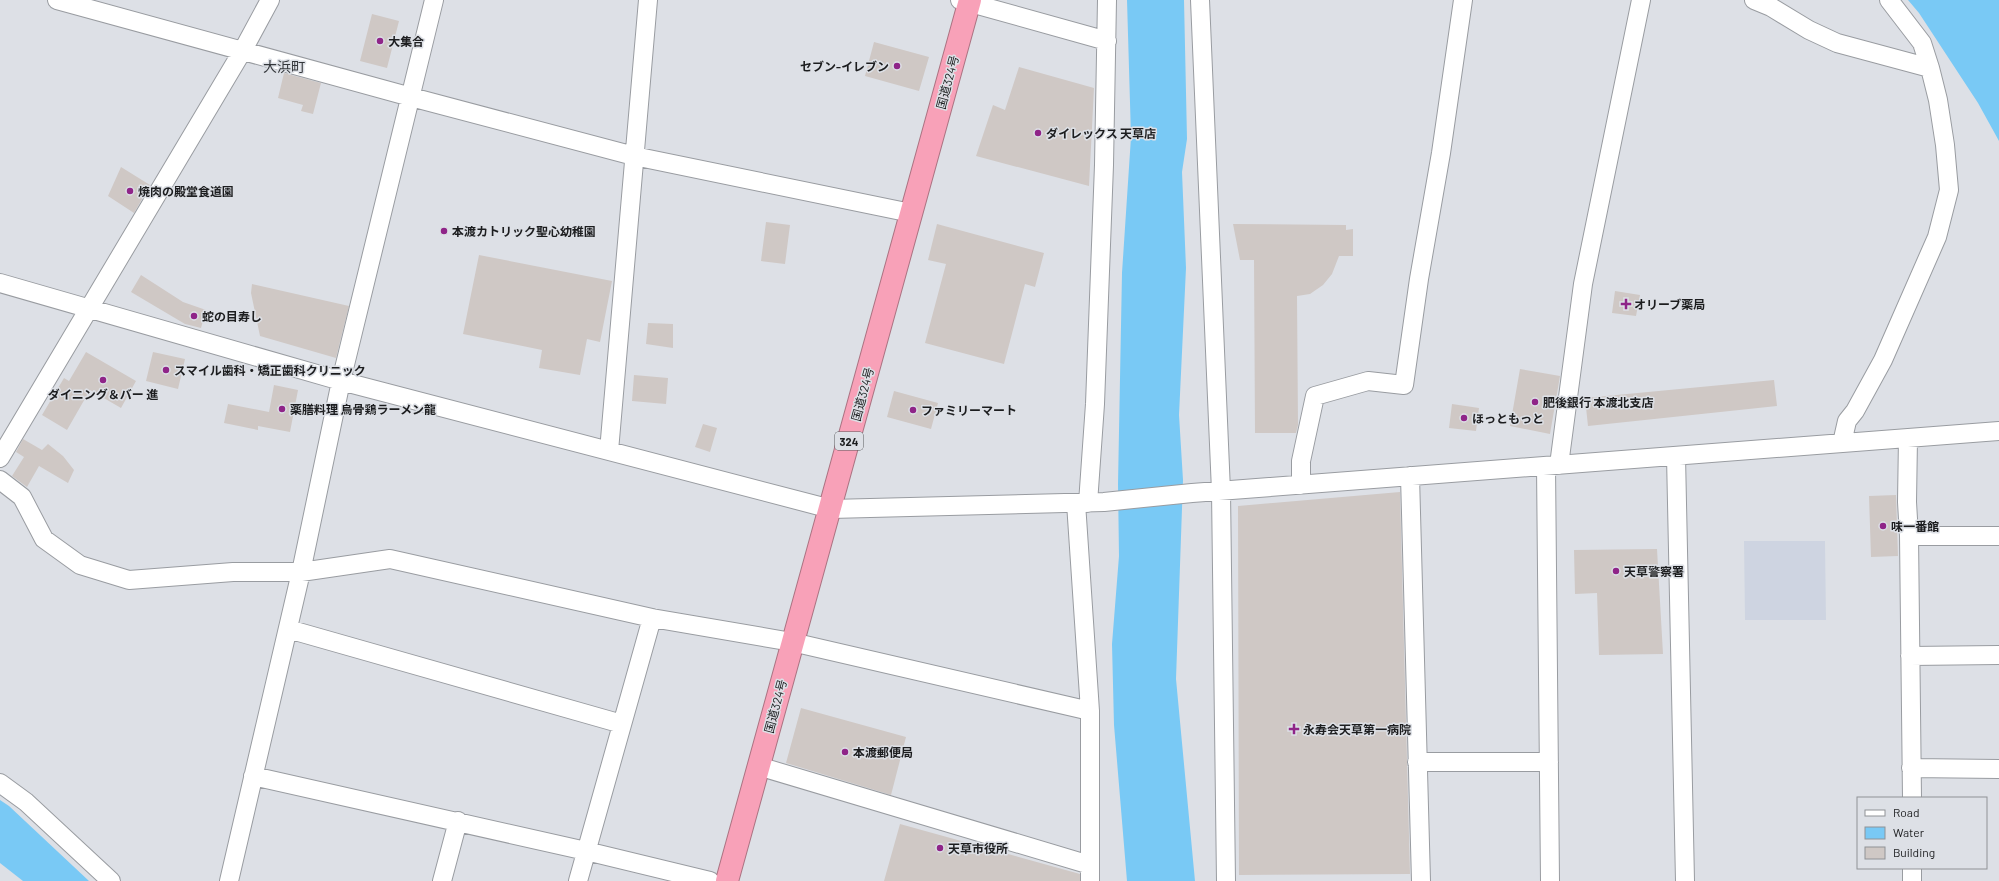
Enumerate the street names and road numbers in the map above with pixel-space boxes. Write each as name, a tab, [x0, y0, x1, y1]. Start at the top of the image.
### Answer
street label: 国道324号	[933, 54, 961, 110]
street label: 国道324号	[848, 366, 876, 422]
road number: 324	[835, 432, 863, 450]
street label: 国道324号	[761, 678, 789, 734]

